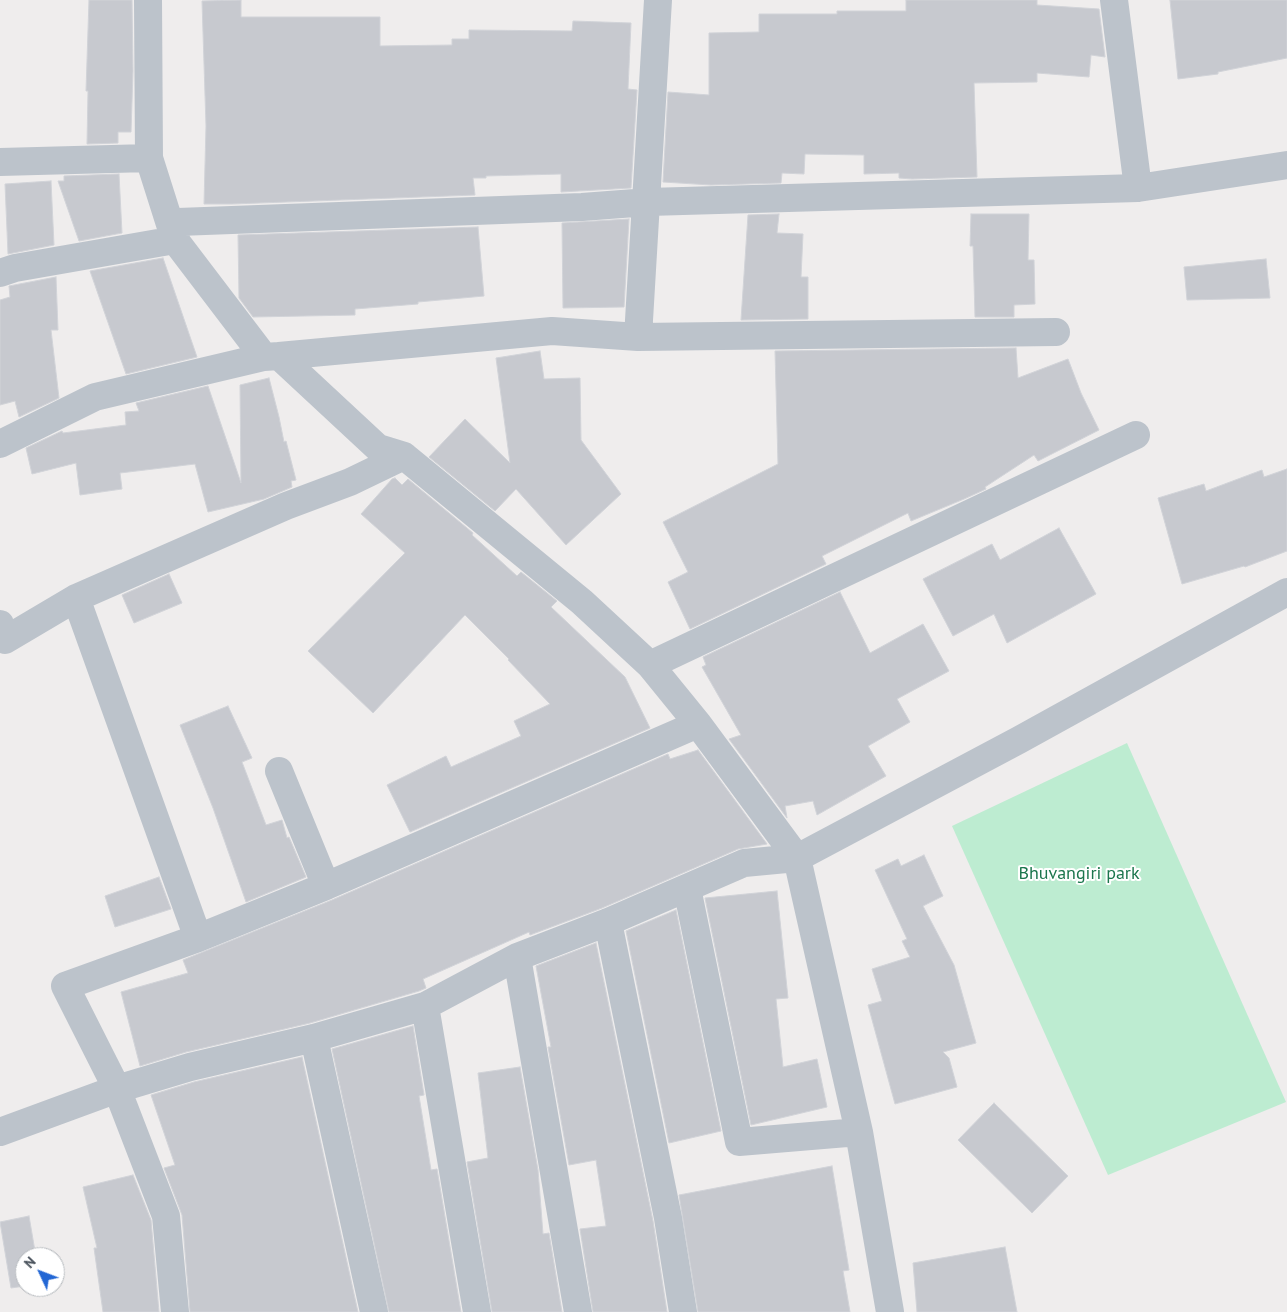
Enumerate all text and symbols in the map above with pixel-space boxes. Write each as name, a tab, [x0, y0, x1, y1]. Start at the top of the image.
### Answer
park label: Bhuvangiri park	[1018, 863, 1140, 885]
north arrow	[15, 1247, 65, 1297]
text: N	[20, 1253, 39, 1272]

